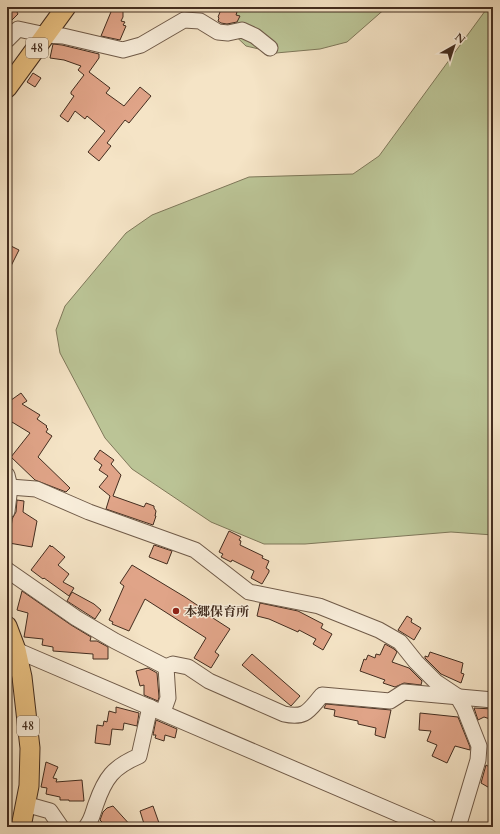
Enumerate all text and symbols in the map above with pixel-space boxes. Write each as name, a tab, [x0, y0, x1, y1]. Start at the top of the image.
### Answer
north arrow	[434, 26, 474, 66]
text: N	[452, 30, 469, 48]
road number: 48	[26, 38, 48, 58]
place label: 本郷保育所	[184, 603, 249, 621]
marker: 本郷保育所	[171, 606, 181, 616]
road number: 48	[17, 716, 39, 736]

